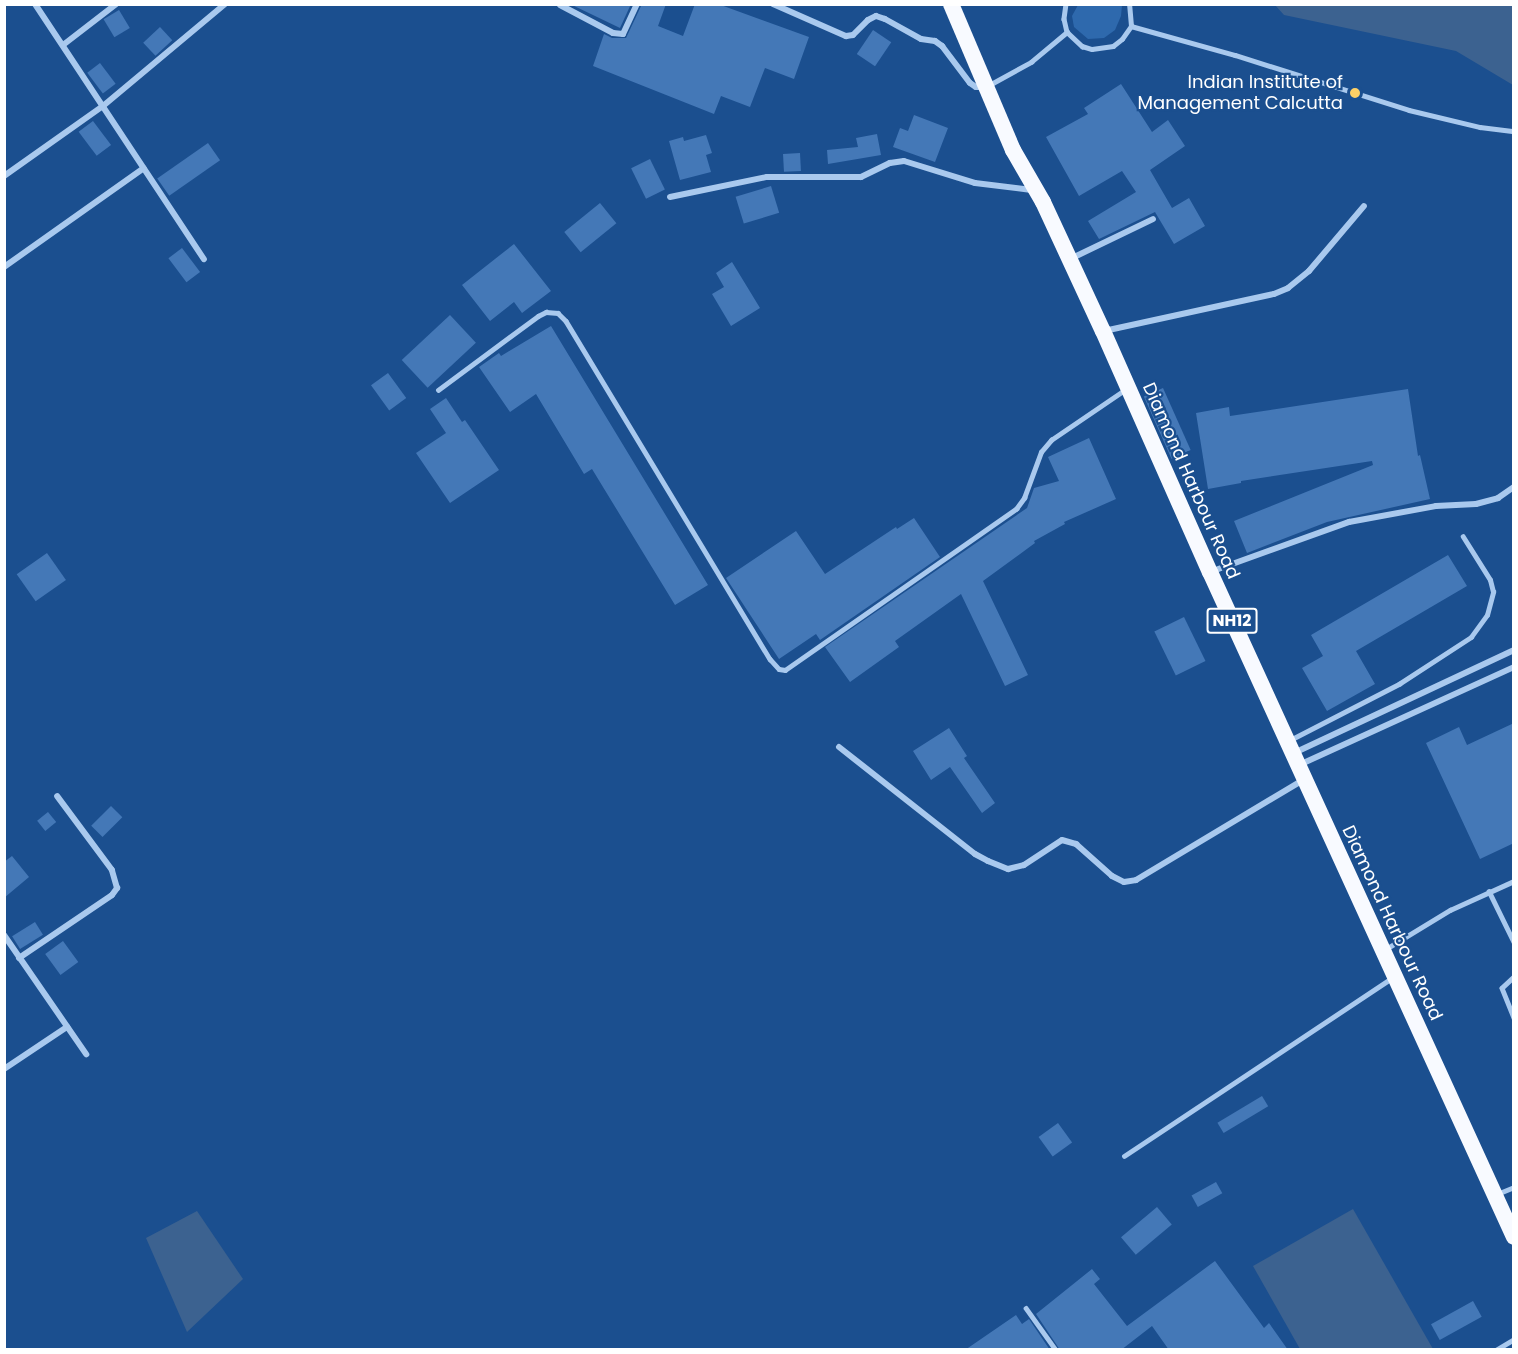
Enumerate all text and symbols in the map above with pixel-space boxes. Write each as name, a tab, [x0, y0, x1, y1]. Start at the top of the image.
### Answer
place label: Indian Institute of Management Calcutta	[1138, 72, 1343, 115]
marker: Indian Institute of Management Calcutta	[1348, 86, 1362, 100]
street label: Diamond Harbour Road	[1138, 379, 1244, 583]
road number: NH12	[1206, 608, 1258, 634]
street label: Diamond Harbour Road	[1337, 822, 1447, 1024]

